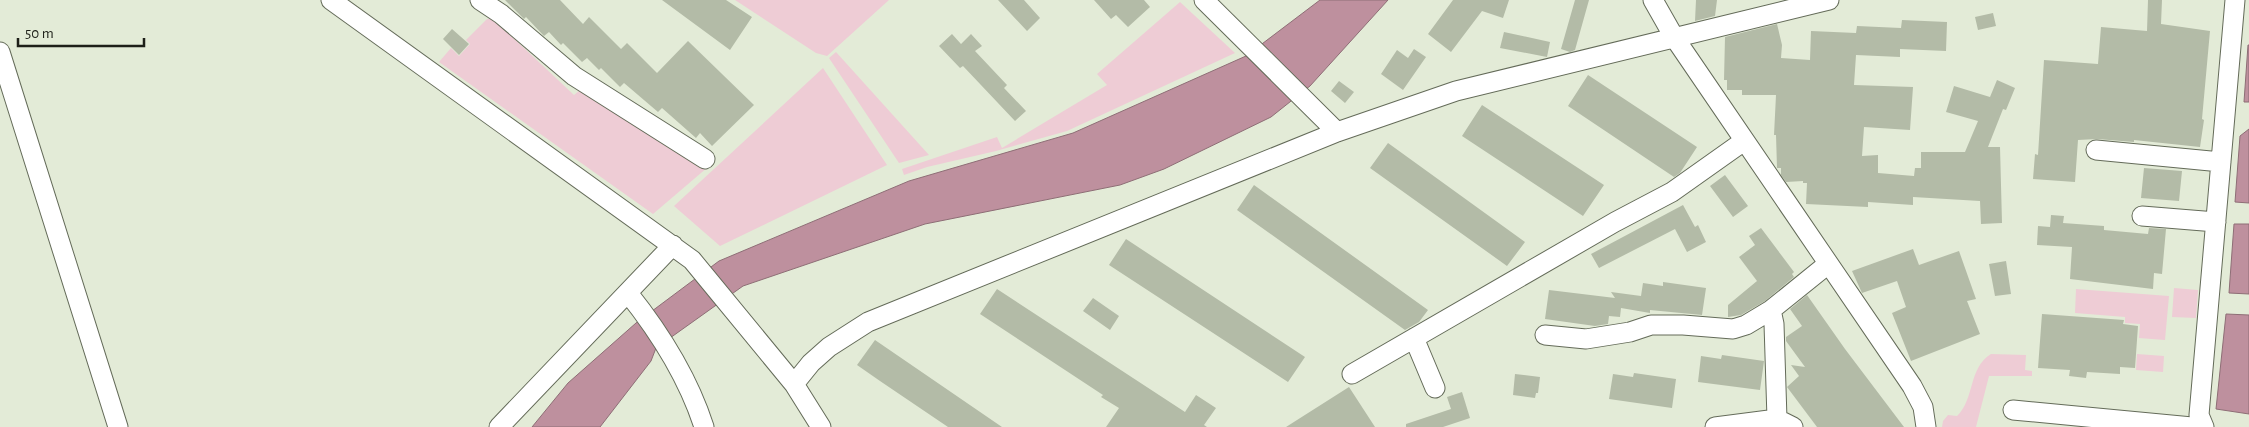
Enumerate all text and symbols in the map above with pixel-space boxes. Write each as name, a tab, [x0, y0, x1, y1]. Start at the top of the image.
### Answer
scale bar	[18, 15, 144, 47]
text: 50 m	[25, 26, 54, 41]

